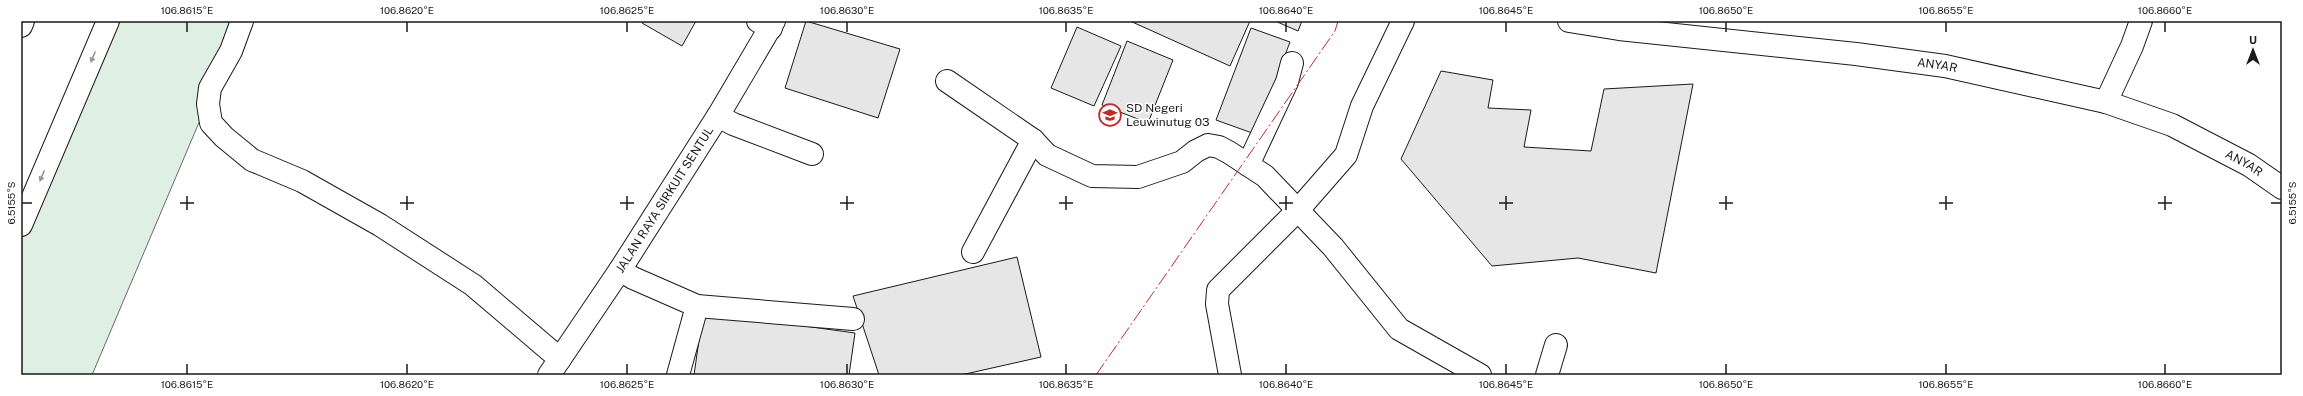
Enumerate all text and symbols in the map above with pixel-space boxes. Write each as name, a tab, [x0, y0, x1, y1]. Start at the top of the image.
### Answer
text: 106.8615°E	[161, 4, 213, 16]
text: 106.8620°E	[380, 4, 434, 16]
text: 106.8625°E	[600, 4, 654, 16]
text: 106.8630°E	[820, 4, 874, 16]
text: 106.8635°E	[1039, 4, 1093, 16]
text: 106.8640°E	[1259, 4, 1313, 16]
text: 106.8645°E	[1479, 4, 1533, 16]
text: 106.8650°E	[1699, 4, 1753, 16]
text: 106.8655°E	[1919, 4, 1973, 16]
text: 106.8660°E	[2138, 4, 2192, 16]
north arrow	[2233, 30, 2273, 70]
text: U	[2249, 34, 2257, 46]
one-way arrow	[90, 51, 96, 62]
street label: ANYAR	[1916, 55, 1959, 76]
place label: SD Negeri Leuwinutug 03	[1126, 101, 1210, 129]
school or university icon: SD Negeri Leuwinutug 03	[1097, 102, 1123, 128]
street label: JALAN RAYA SIRKUIT SENTUL	[613, 124, 716, 275]
street label: ANYAR	[2223, 147, 2265, 179]
one-way arrow	[39, 171, 45, 182]
text: 6.5155°S	[5, 181, 17, 225]
text: 6.5155°S	[2286, 181, 2298, 225]
text: 106.8615°E	[161, 378, 213, 390]
text: 106.8620°E	[380, 378, 434, 390]
text: 106.8625°E	[600, 378, 654, 390]
text: 106.8630°E	[820, 378, 874, 390]
text: 106.8635°E	[1039, 378, 1093, 390]
text: 106.8640°E	[1259, 378, 1313, 390]
text: 106.8645°E	[1479, 378, 1533, 390]
text: 106.8650°E	[1699, 378, 1753, 390]
text: 106.8655°E	[1919, 378, 1973, 390]
text: 106.8660°E	[2138, 378, 2192, 390]

